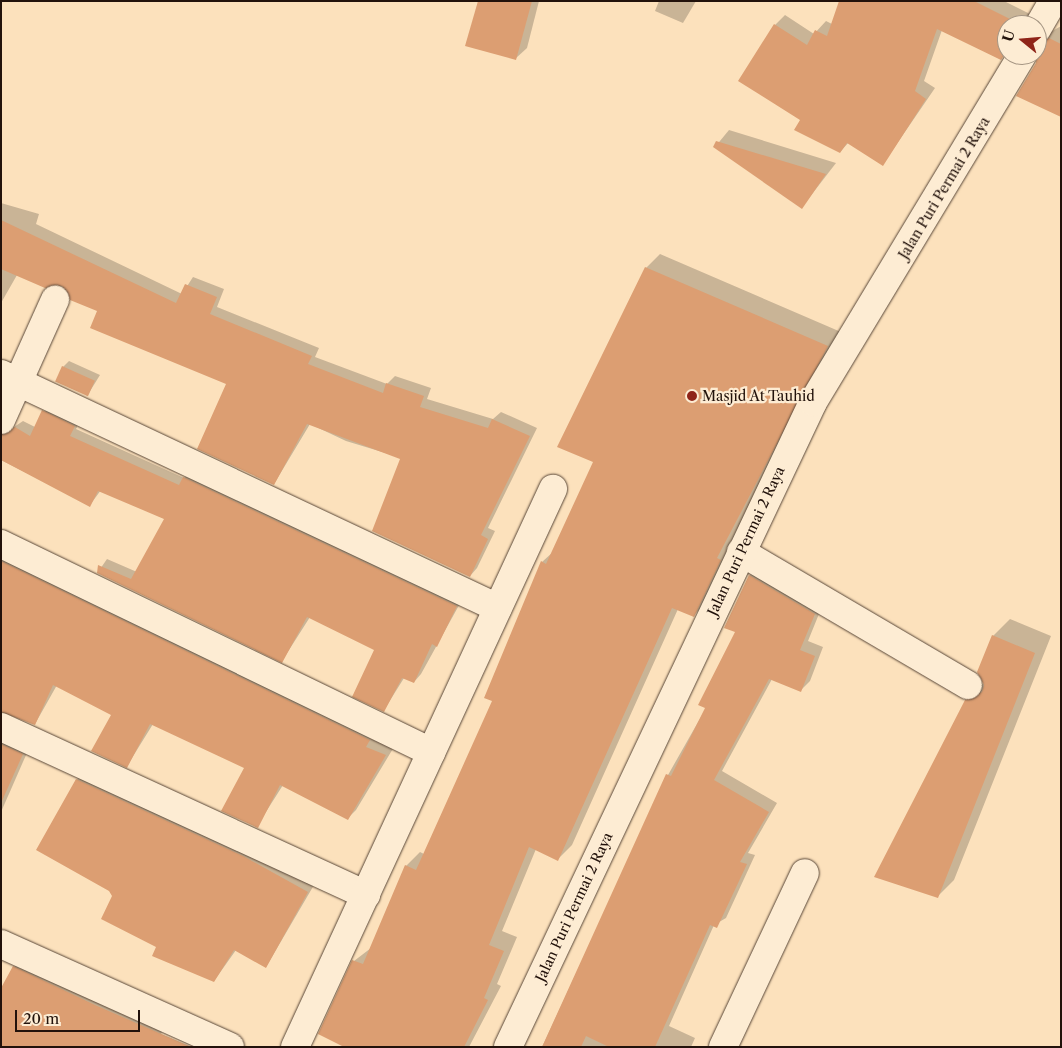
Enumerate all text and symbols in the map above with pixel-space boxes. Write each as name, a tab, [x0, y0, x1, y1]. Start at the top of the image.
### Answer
north arrow	[997, 15, 1047, 65]
text: U	[998, 28, 1019, 44]
street label: Jalan Puri Permai 2 Raya	[895, 114, 993, 262]
place label: Masjid At Tauhid	[702, 388, 816, 404]
marker: Masjid At Tauhid	[686, 390, 698, 402]
street label: Jalan Puri Permai 2 Raya	[704, 464, 788, 618]
street label: Jalan Puri Permai 2 Raya	[532, 830, 616, 984]
scale bar	[18, 1000, 142, 1032]
text: 20 m	[23, 1009, 59, 1028]

